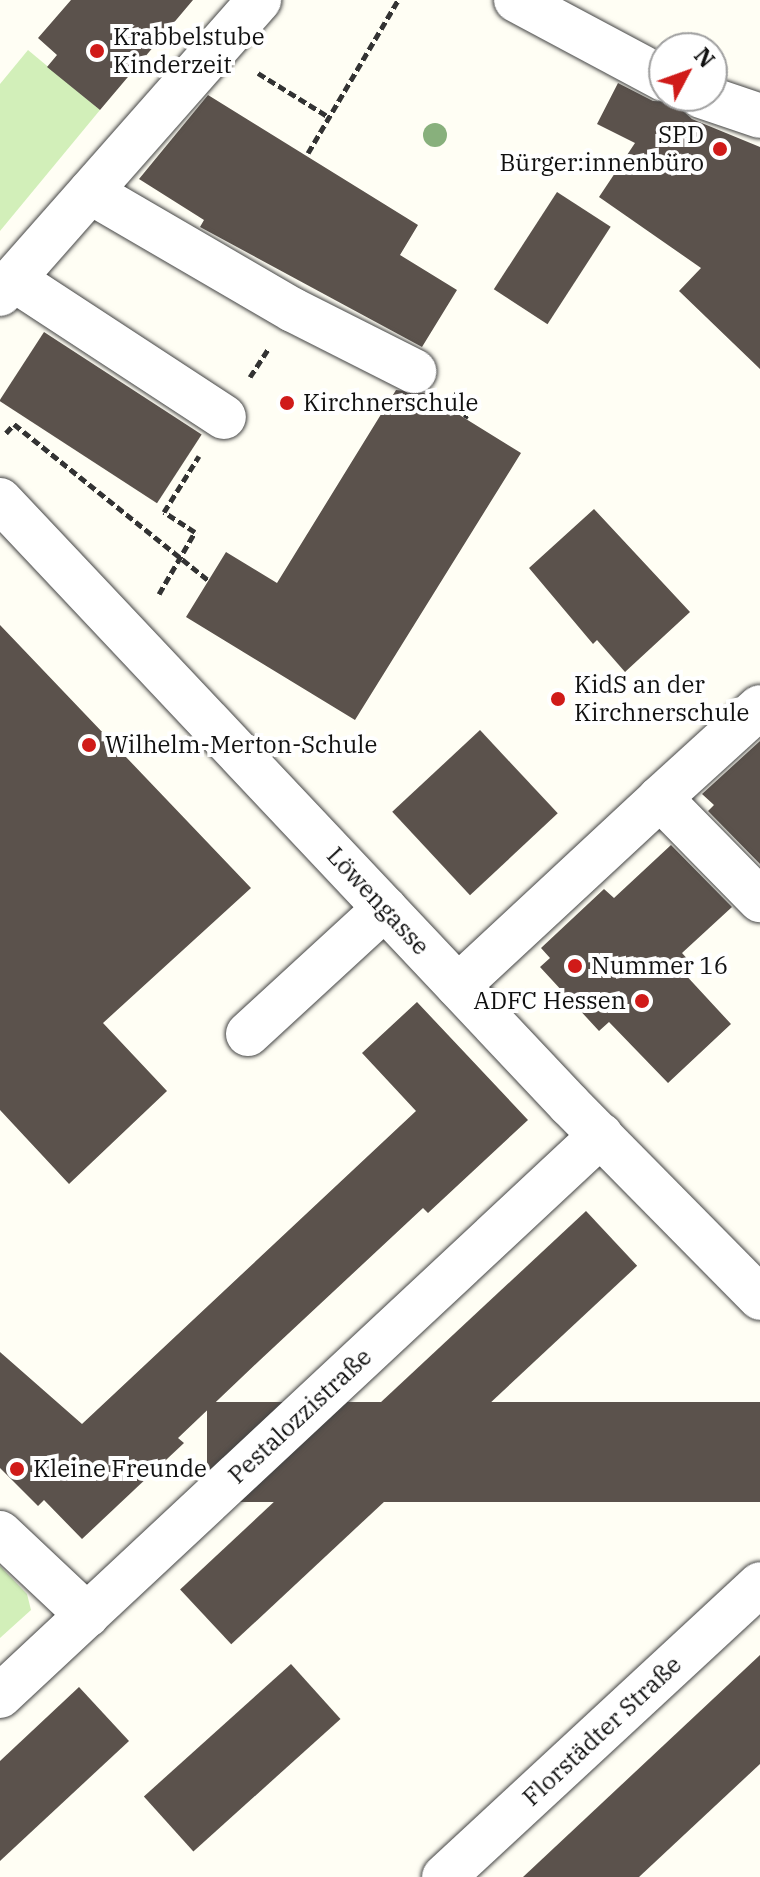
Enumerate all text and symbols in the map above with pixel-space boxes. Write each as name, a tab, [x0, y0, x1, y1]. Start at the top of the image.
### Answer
place label: Krabbelstube Kinderzeit	[113, 23, 265, 79]
north arrow	[648, 32, 728, 112]
text: N	[688, 41, 722, 73]
marker: Krabbelstube Kinderzeit	[88, 42, 106, 60]
place label: SPD Bürger:innenbüro	[500, 121, 704, 177]
marker: SPD Bürger:innenbüro	[711, 140, 729, 158]
place label: Kirchnerschule	[303, 389, 478, 417]
marker: Kirchnerschule	[278, 394, 296, 412]
place label: KidS an der Kirchnerschule	[574, 671, 749, 727]
marker: KidS an der Kirchnerschule	[549, 690, 567, 708]
place label: Wilhelm-Merton-Schule	[105, 731, 377, 759]
marker: Wilhelm-Merton-Schule	[80, 736, 98, 754]
street label: Löwengasse	[321, 841, 435, 961]
place label: Nummer 16	[591, 952, 728, 980]
marker: Nummer 16	[566, 957, 584, 975]
place label: ADFC Hessen	[474, 987, 626, 1015]
marker: ADFC Hessen	[633, 992, 651, 1010]
street label: Pestalozzistraße	[223, 1342, 377, 1490]
place label: Kleine Freunde	[33, 1455, 207, 1483]
marker: Kleine Freunde	[8, 1460, 26, 1478]
street label: Florstädter Straße	[517, 1650, 687, 1812]

